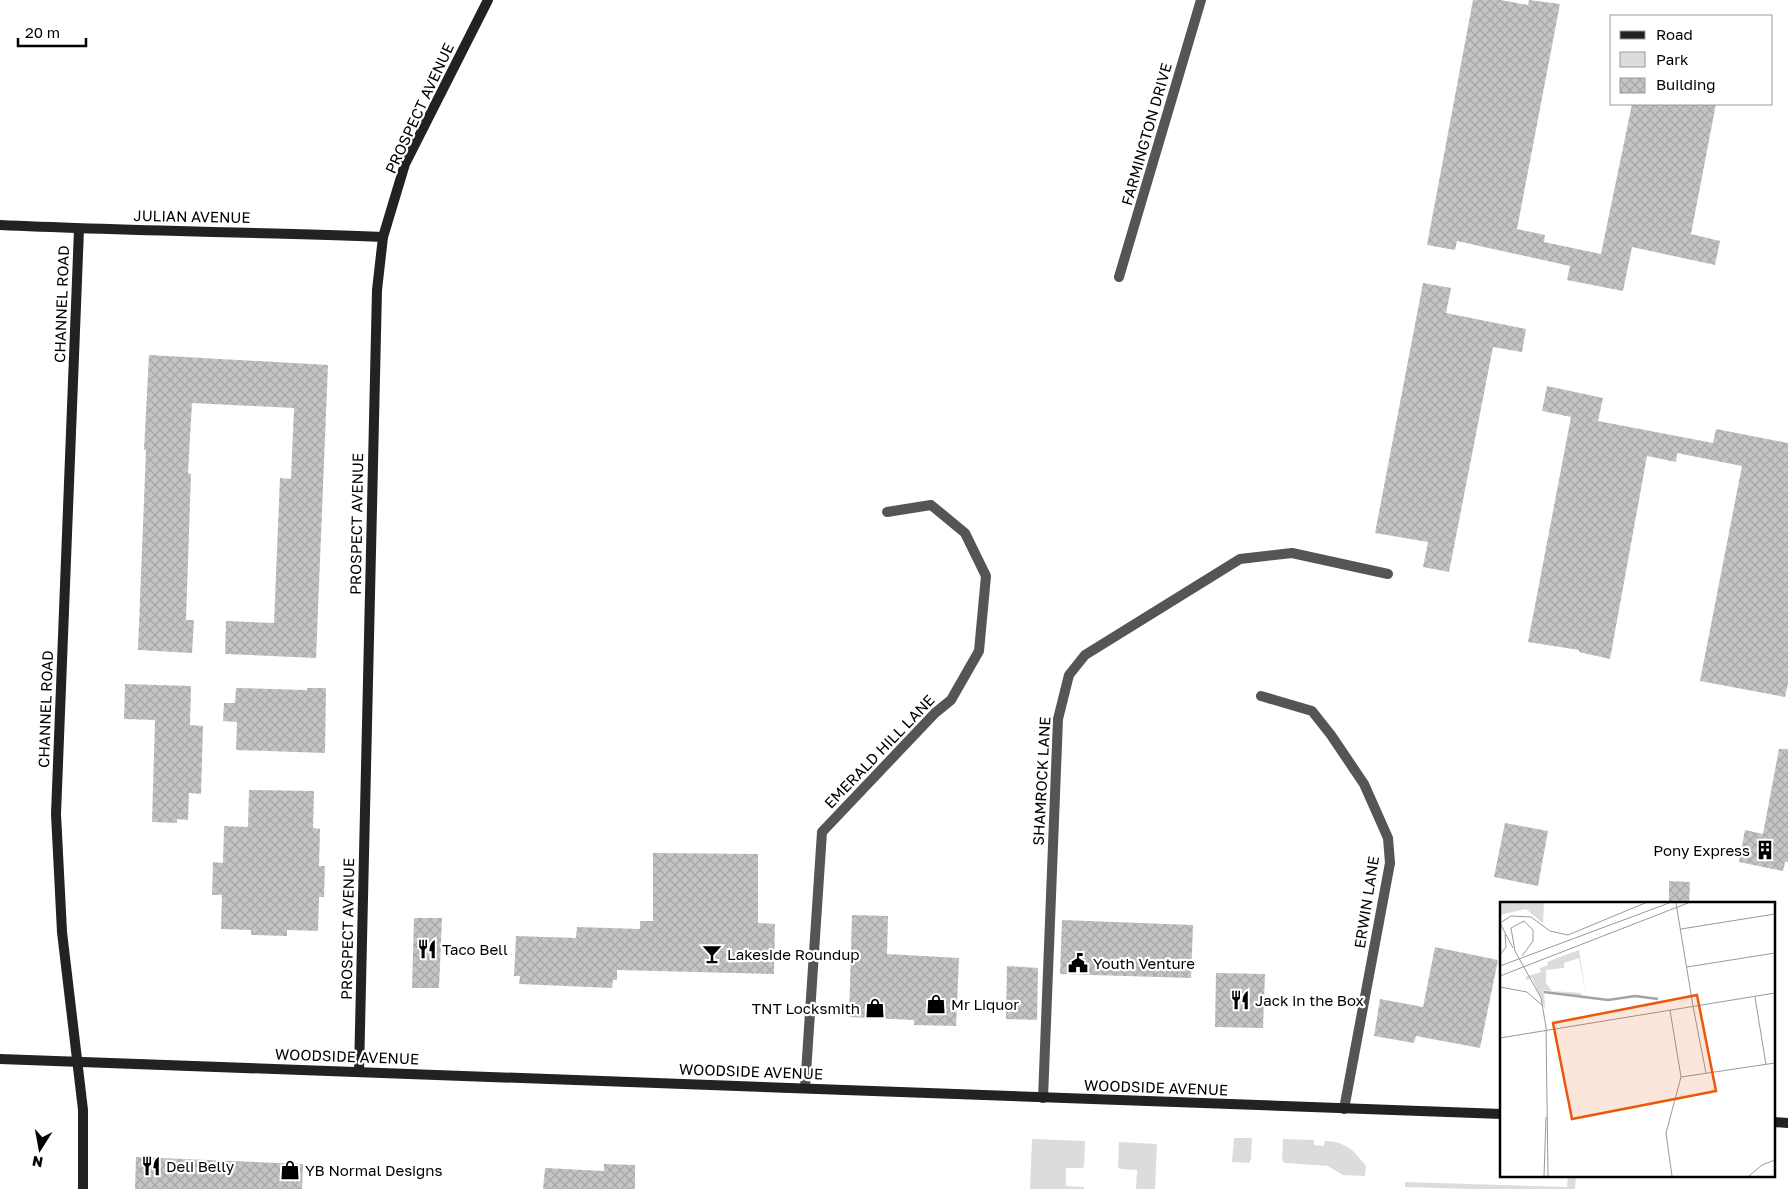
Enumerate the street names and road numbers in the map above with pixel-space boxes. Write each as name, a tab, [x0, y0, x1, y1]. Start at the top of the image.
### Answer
street label: PROSPECT AVENUE	[381, 40, 457, 176]
street label: FARMINGTON DRIVE	[1117, 61, 1175, 207]
street label: JULIAN AVENUE	[133, 206, 251, 226]
street label: CHANNEL ROAD	[50, 245, 72, 363]
street label: PROSPECT AVENUE	[346, 453, 366, 595]
street label: CHANNEL ROAD	[34, 650, 56, 768]
street label: EMERALD HILL LANE	[820, 691, 938, 811]
street label: SHAMROCK LANE	[1029, 716, 1053, 846]
street label: ERWIN LANE	[1350, 855, 1382, 949]
street label: PROSPECT AVENUE	[337, 858, 357, 1000]
street label: WOODSIDE AVENUE	[275, 1044, 419, 1068]
street label: WOODSIDE AVENUE	[679, 1059, 823, 1083]
street label: WOODSIDE AVENUE	[1084, 1075, 1228, 1099]

